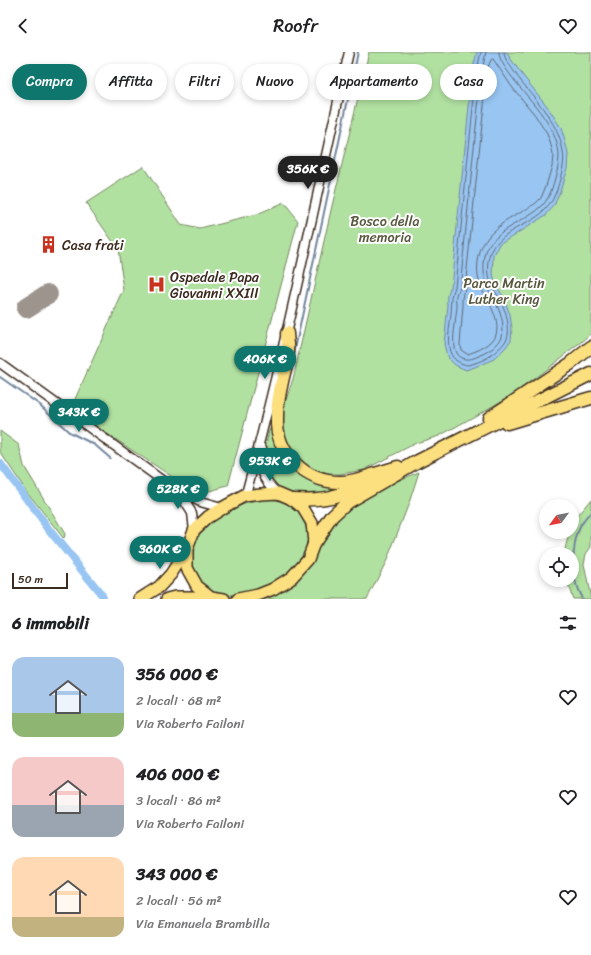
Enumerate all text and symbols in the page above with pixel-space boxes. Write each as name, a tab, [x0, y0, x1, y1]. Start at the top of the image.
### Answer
text: Roofr	[273, 10, 318, 42]
icon: back	[12, 15, 34, 37]
icon: heart	[557, 15, 579, 37]
chip: Compra	[12, 64, 87, 100]
chip: Affitta	[95, 64, 167, 100]
chip: Filtri	[175, 64, 234, 100]
chip: Nuovo	[242, 64, 308, 100]
chip: Appartamento	[316, 64, 432, 100]
chip: Casa	[440, 64, 497, 100]
pin: 356K €	[275, 156, 341, 190]
text: 356K €	[287, 157, 329, 180]
park label: Bosco della memoria	[350, 209, 420, 250]
place label: Casa frati	[62, 233, 125, 258]
building icon: Casa frati	[39, 235, 59, 255]
place label: Ospedale Papa Giovanni XXIII	[170, 265, 260, 306]
park label: Parco Martin Luther King	[463, 271, 545, 312]
hospital icon: Ospedale Papa Giovanni XXIII	[147, 275, 167, 295]
pin: 406K €	[232, 346, 298, 380]
text: 406K €	[243, 347, 287, 370]
pin: 343K €	[46, 399, 112, 433]
text: 343K €	[58, 400, 100, 423]
pin: 953K €	[237, 448, 303, 482]
text: 953K €	[249, 449, 291, 472]
pin: 528K €	[145, 476, 211, 510]
text: 528K €	[156, 477, 200, 500]
north arrow	[539, 499, 579, 539]
map controls	[539, 499, 579, 587]
pin: 360K €	[127, 536, 193, 570]
text: 360K €	[139, 537, 181, 560]
button: locate	[539, 547, 579, 587]
text: 50 m	[18, 570, 43, 589]
scale bar	[12, 571, 68, 590]
text: 6 immobili	[12, 608, 89, 638]
icon: filters	[557, 612, 579, 634]
text: 356 000 €	[136, 659, 218, 689]
icon: home	[44, 673, 92, 721]
icon: heart	[557, 686, 579, 708]
text: 2 locali · 68 m²	[136, 689, 221, 712]
text: Via Roberto Failoni	[136, 712, 244, 735]
text: 406 000 €	[136, 759, 219, 789]
icon: home	[44, 773, 92, 821]
icon: heart	[557, 786, 579, 808]
text: 3 locali · 86 m²	[136, 789, 221, 812]
text: Via Roberto Failoni	[136, 812, 244, 835]
text: 343 000 €	[136, 859, 218, 889]
icon: home	[44, 873, 92, 921]
icon: heart	[557, 886, 579, 908]
text: 2 locali · 56 m²	[136, 889, 222, 912]
text: Via Emanuela Brambilla	[136, 912, 270, 935]

